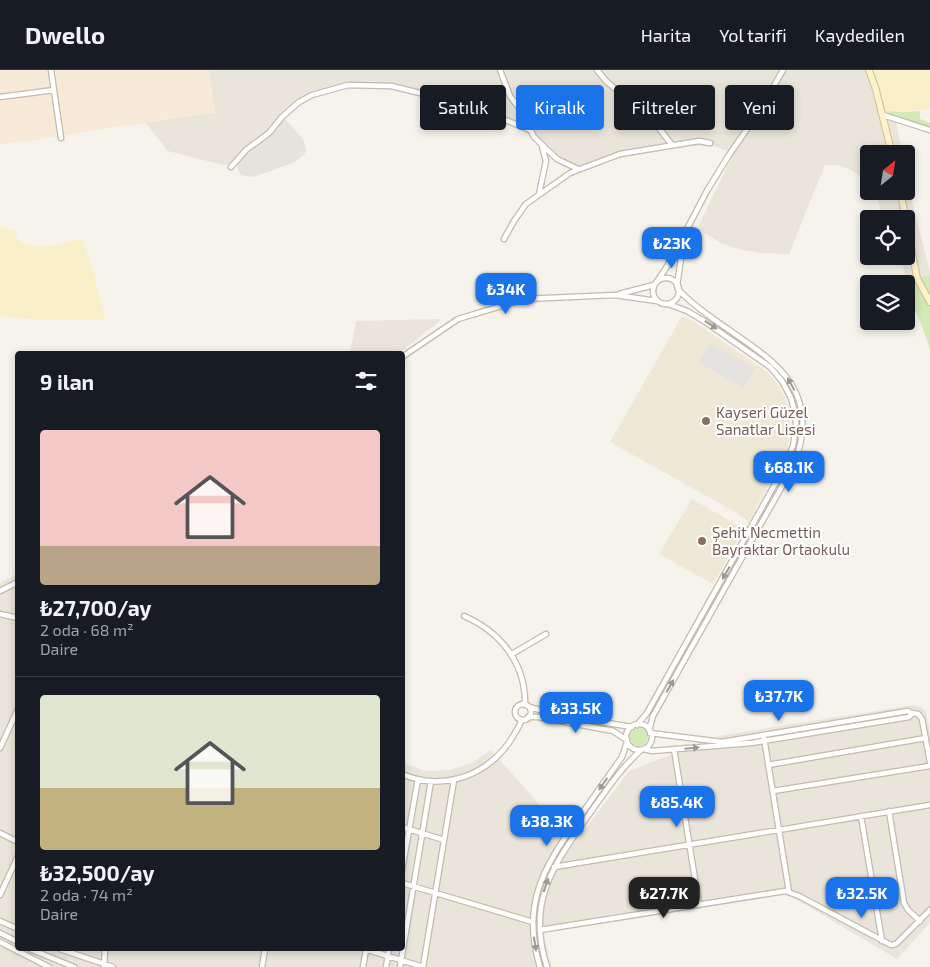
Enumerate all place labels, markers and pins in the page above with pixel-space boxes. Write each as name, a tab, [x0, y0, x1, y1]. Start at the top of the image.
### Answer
pin: ₺23K	[642, 226, 702, 269]
pin: ₺34K	[476, 272, 536, 315]
place label: Kayseri Güzel Sanatlar Lisesi	[716, 403, 816, 438]
marker: Kayseri Güzel Sanatlar Lisesi	[700, 415, 712, 427]
pin: ₺68.1K	[748, 450, 830, 493]
place label: Şehit Necmettin Bayraktar Ortaokulu	[712, 523, 850, 558]
marker: Şehit Necmettin Bayraktar Ortaokulu	[696, 535, 708, 547]
pin: ₺37.7K	[738, 680, 820, 722]
pin: ₺33.5K	[535, 692, 617, 734]
pin: ₺85.4K	[636, 786, 718, 828]
pin: ₺38.3K	[506, 804, 588, 847]
pin: ₺27.7K	[623, 876, 705, 919]
pin: ₺32.5K	[821, 876, 903, 919]

